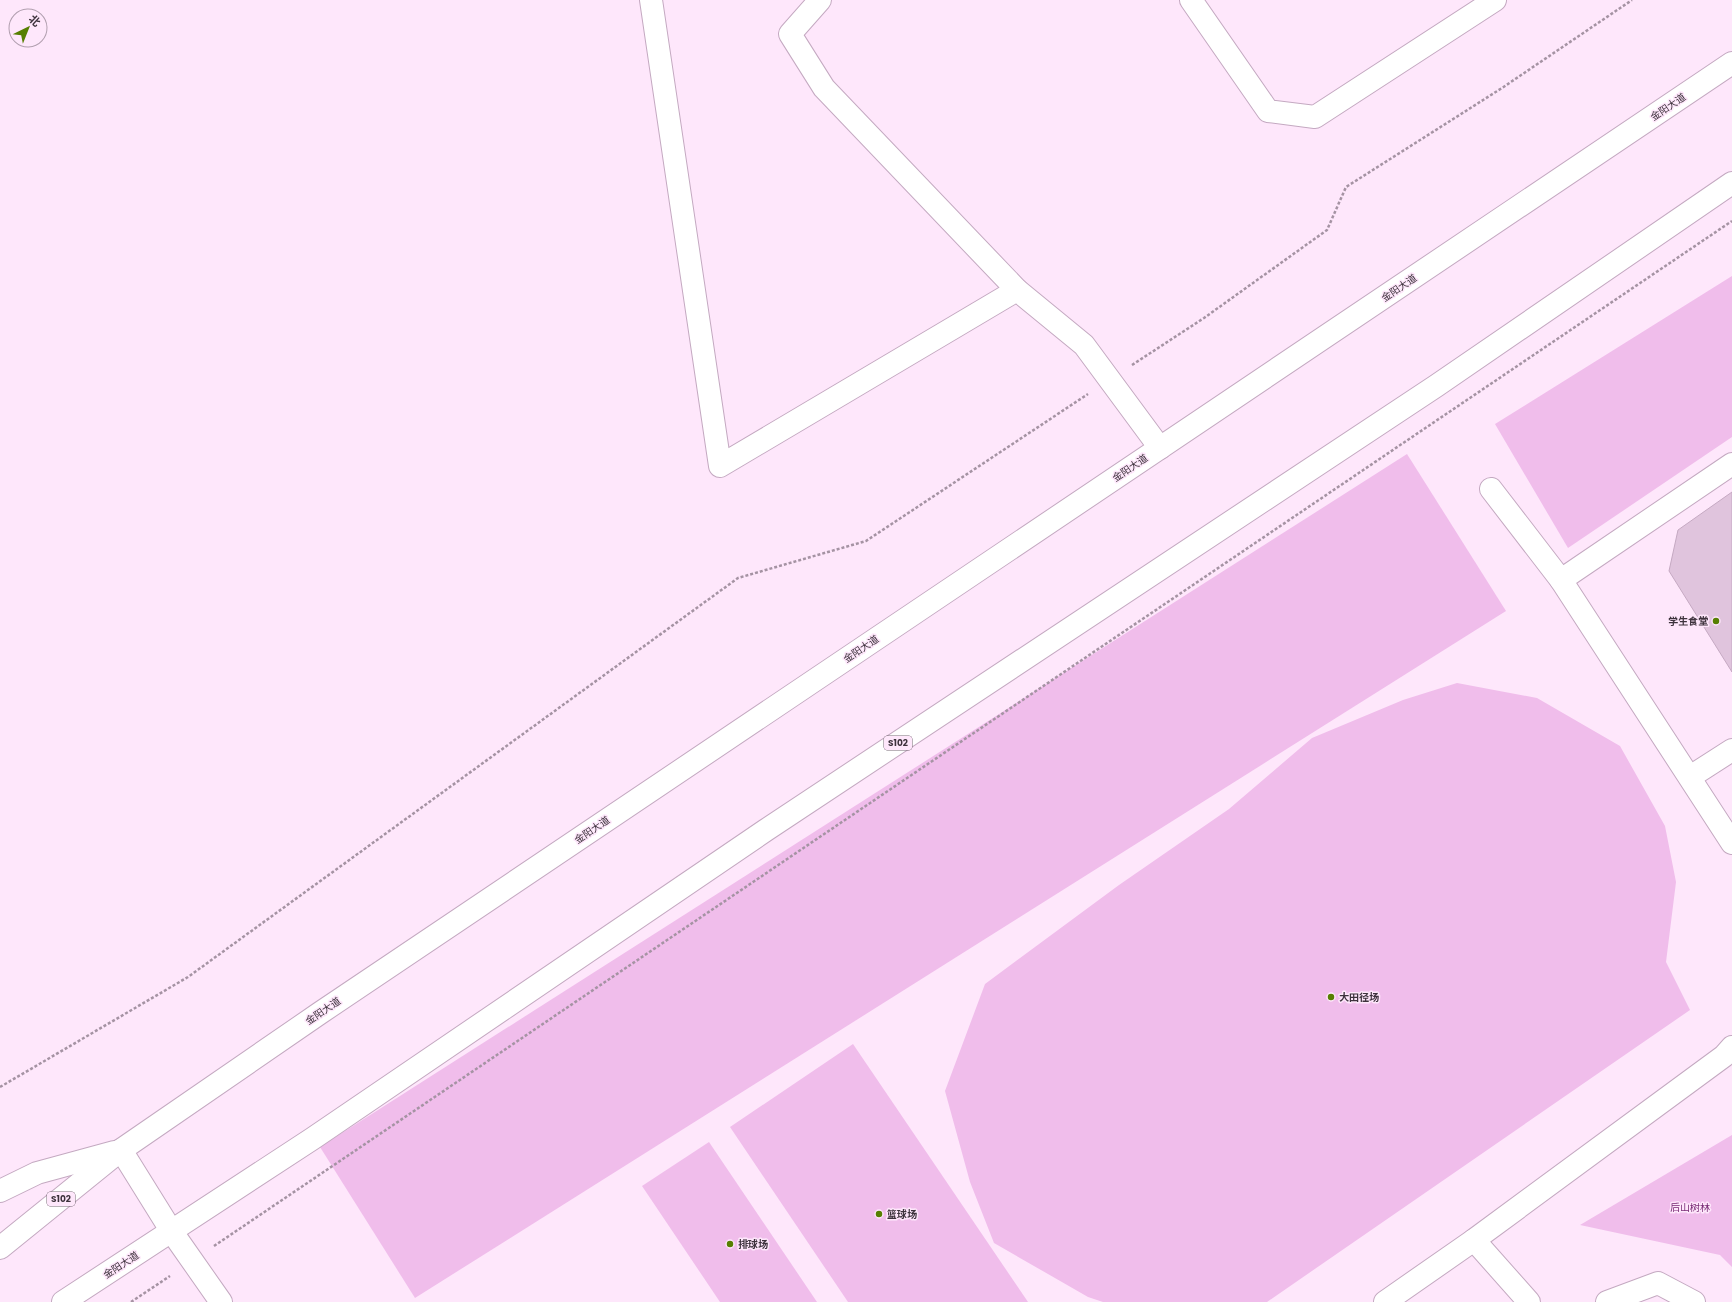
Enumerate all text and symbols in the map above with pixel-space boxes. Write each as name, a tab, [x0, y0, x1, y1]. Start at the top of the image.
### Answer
north arrow	[8, 8, 48, 48]
text: 北	[25, 11, 44, 30]
street label: 金阳大道	[1647, 90, 1689, 124]
street label: 金阳大道	[1378, 271, 1420, 305]
street label: 金阳大道	[1109, 451, 1151, 485]
place label: 学生食堂	[1668, 614, 1708, 629]
marker: 学生食堂	[1711, 616, 1721, 626]
street label: 金阳大道	[840, 632, 882, 666]
road number: S102	[884, 736, 912, 750]
street label: 金阳大道	[571, 813, 613, 847]
place label: 大田径场	[1339, 990, 1379, 1005]
marker: 大田径场	[1326, 992, 1336, 1002]
street label: 金阳大道	[302, 994, 344, 1028]
road number: S102	[47, 1192, 75, 1206]
park label: 后山树林	[1670, 1200, 1710, 1215]
place label: 篮球场	[887, 1207, 917, 1222]
marker: 篮球场	[874, 1209, 884, 1219]
place label: 排球场	[738, 1237, 768, 1252]
marker: 排球场	[725, 1239, 735, 1249]
street label: 金阳大道	[100, 1248, 142, 1282]

